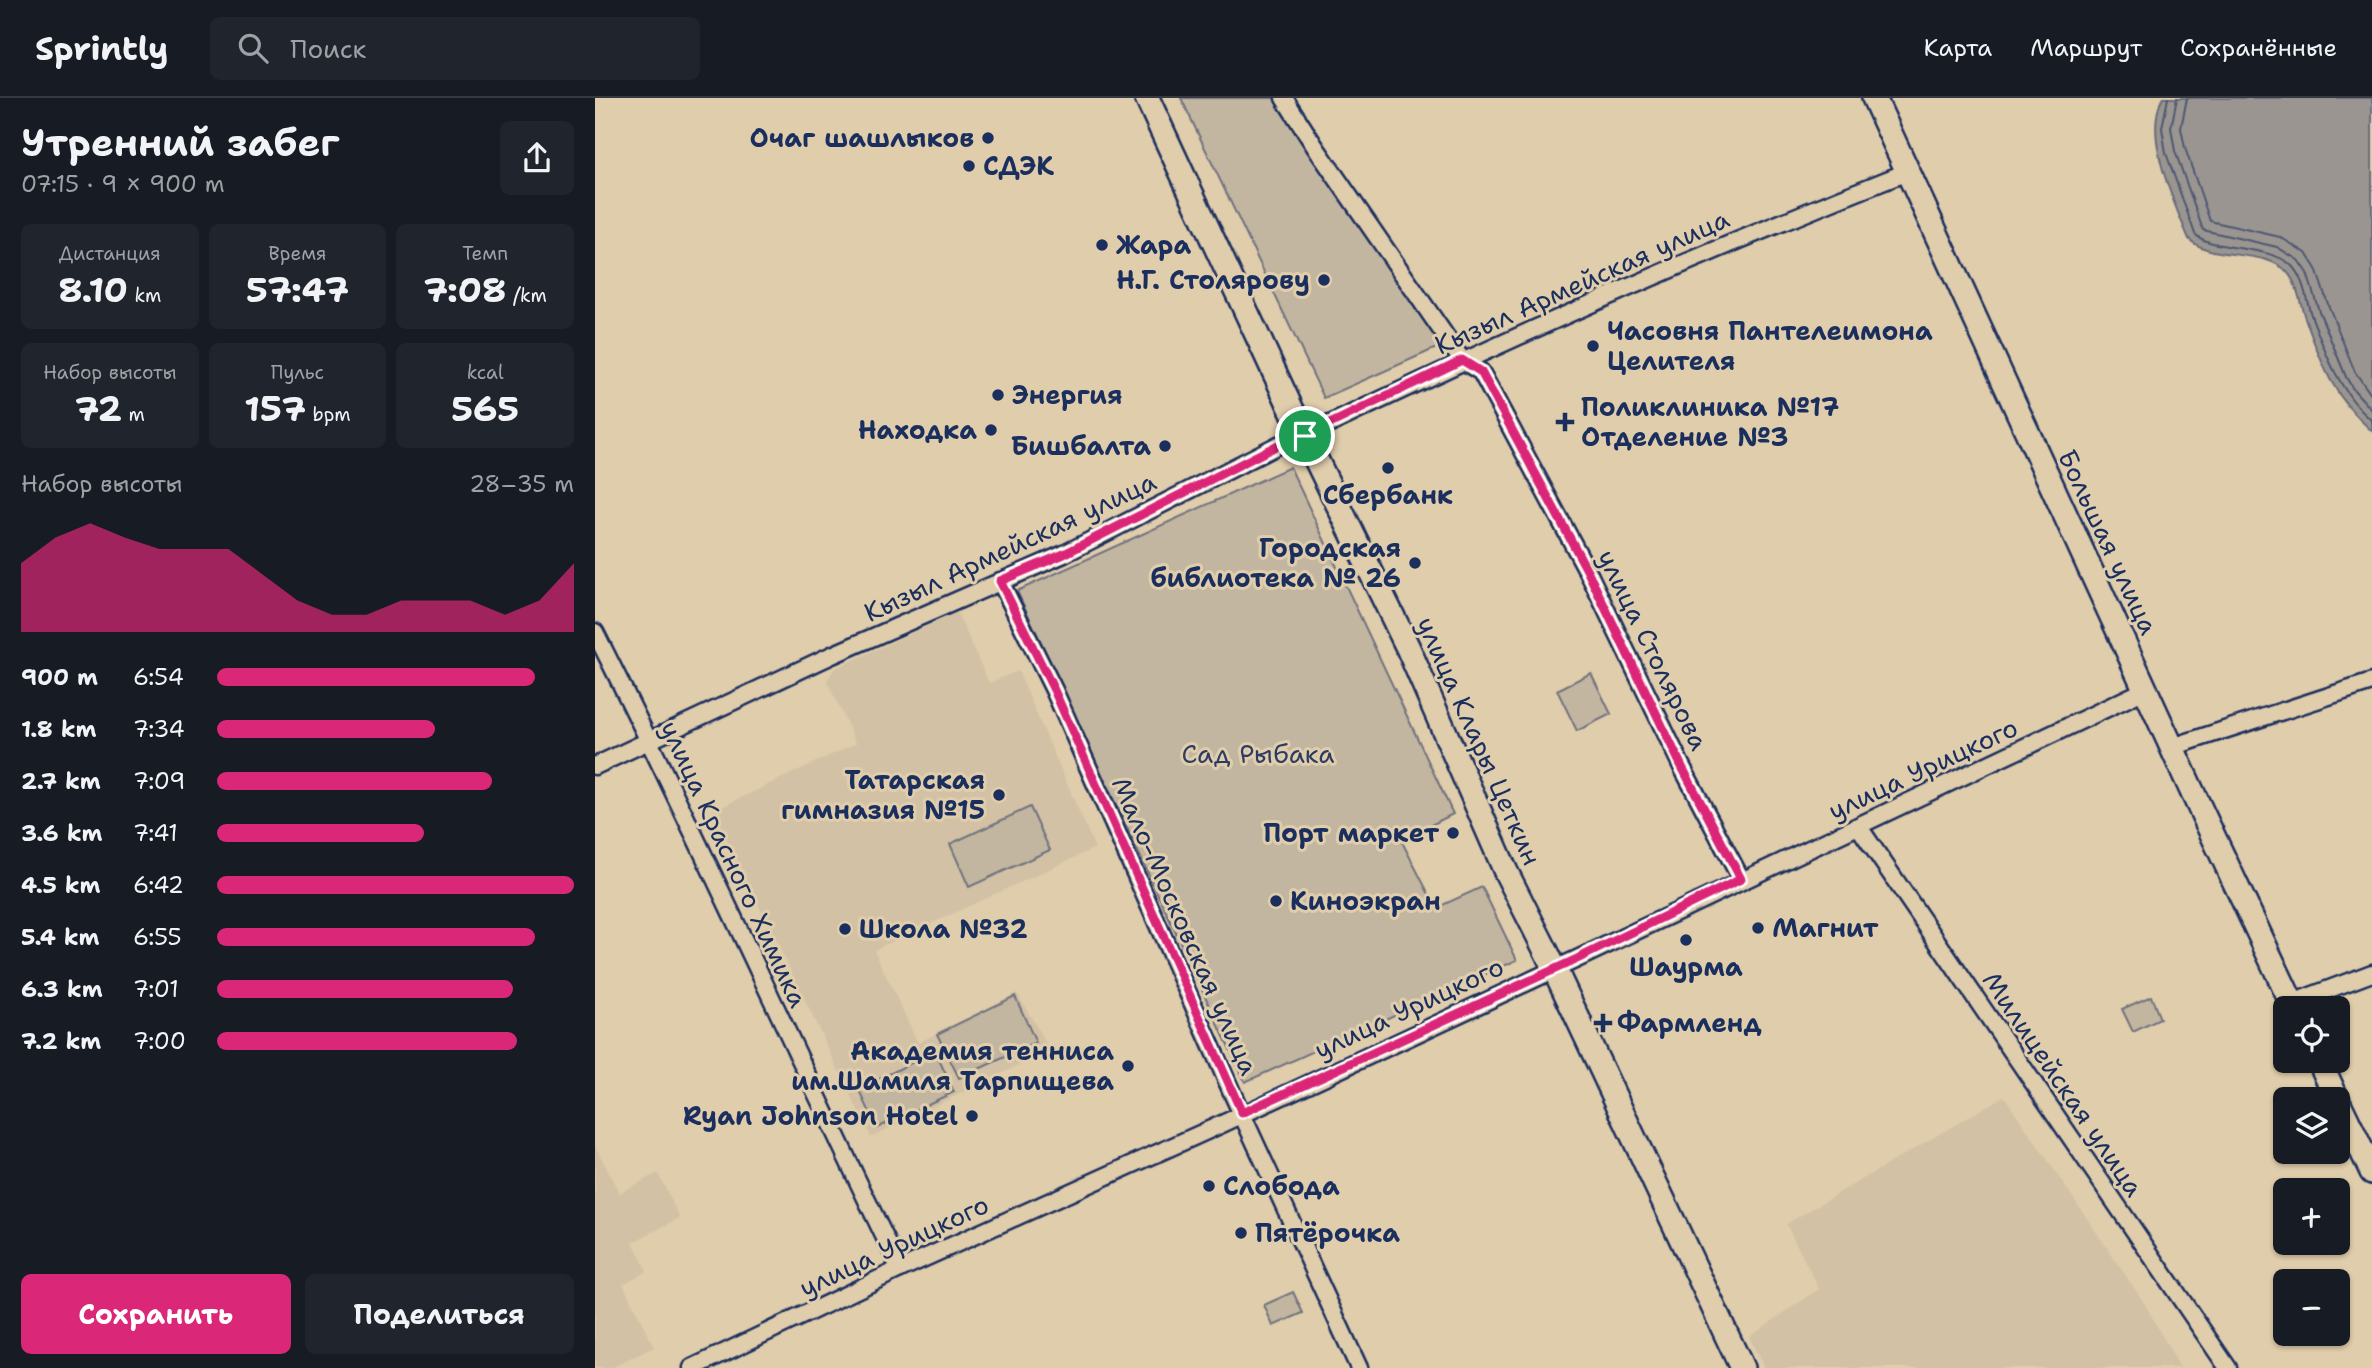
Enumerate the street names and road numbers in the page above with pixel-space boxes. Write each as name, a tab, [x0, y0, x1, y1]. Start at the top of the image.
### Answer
street label: Кызыл Армейская улица	[1429, 201, 1734, 362]
street label: Большая улица	[2050, 444, 2167, 640]
street label: Кызыл Армейская улица	[858, 463, 1162, 630]
street label: улица Столярова	[1590, 544, 1717, 756]
street label: улица Клары Цеткин	[1409, 611, 1550, 870]
street label: улица Урицкого	[1822, 709, 2023, 828]
street label: улица Красного Химика	[653, 715, 816, 1013]
street label: Мало-Московская улица	[1104, 771, 1267, 1080]
street label: улица Урицкого	[1308, 948, 1509, 1067]
street label: Милицейская улица	[1975, 964, 2152, 1203]
street label: улица Урицкого	[793, 1186, 994, 1305]

